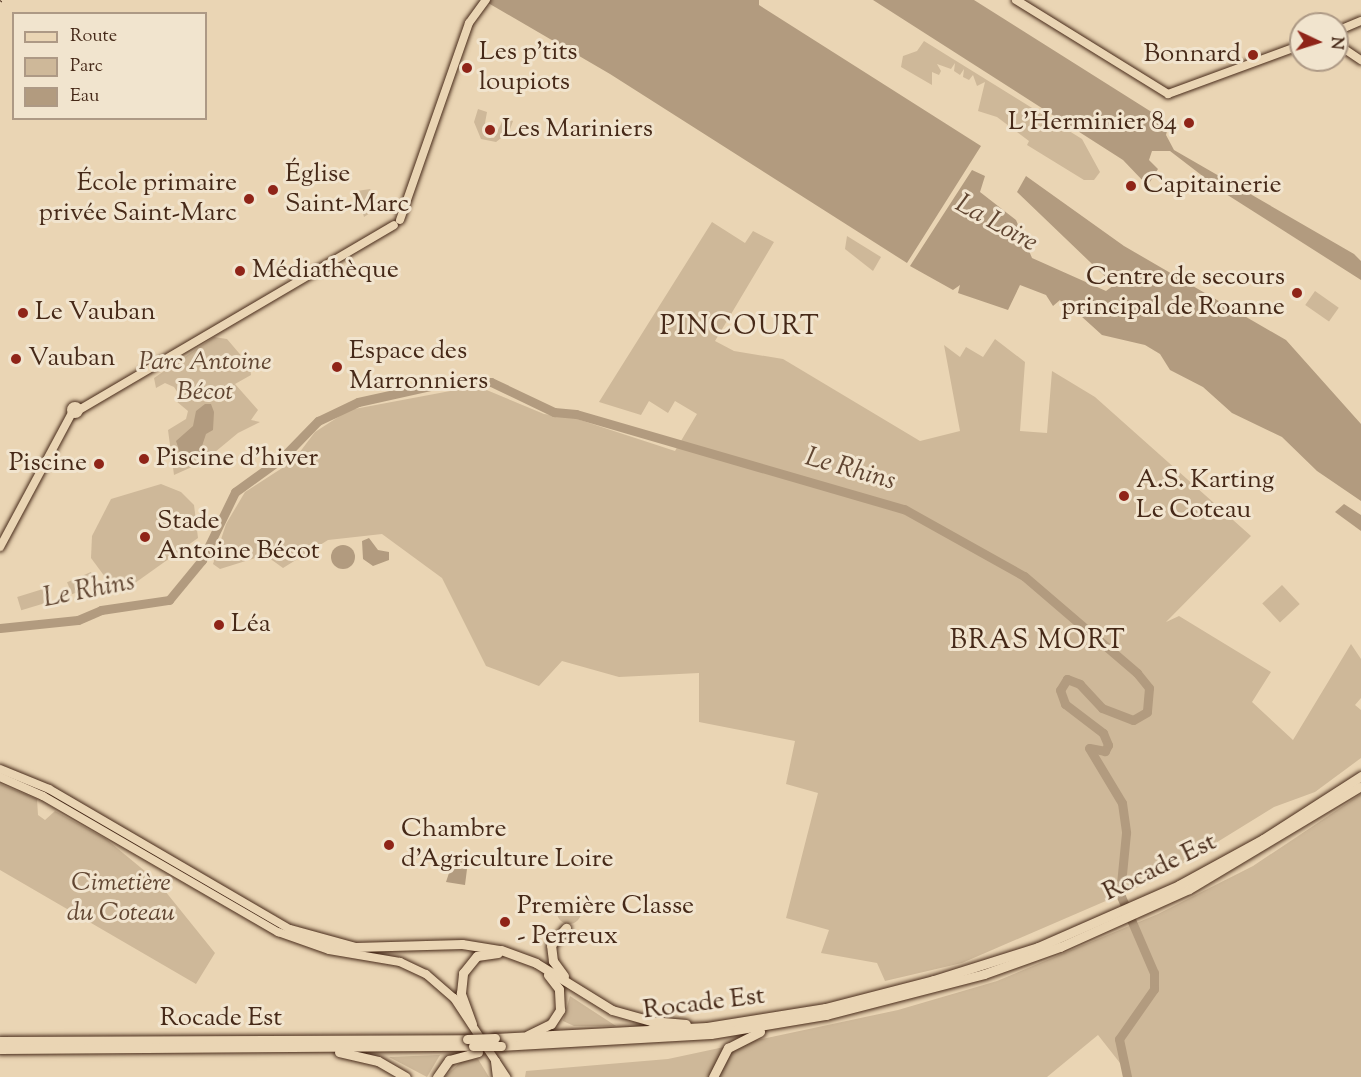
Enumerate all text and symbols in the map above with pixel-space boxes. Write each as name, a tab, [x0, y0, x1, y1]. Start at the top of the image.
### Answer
legend	[12, 12, 207, 120]
north arrow	[1289, 12, 1349, 72]
text: Route	[70, 24, 117, 50]
text: N	[1324, 36, 1347, 50]
place label: Les p'tits loupiots	[479, 37, 578, 98]
place label: Bonnard	[1144, 39, 1241, 71]
marker: Bonnard	[1246, 48, 1260, 62]
text: Parc	[70, 54, 103, 80]
marker: Les p'tits loupiots	[460, 61, 474, 75]
text: Eau	[70, 84, 99, 110]
place label: L'Herminier 84	[1008, 107, 1177, 139]
place label: Les Mariniers	[502, 114, 653, 146]
marker: L'Herminier 84	[1182, 116, 1196, 130]
marker: Les Mariniers	[483, 123, 497, 137]
place label: Église Saint-Marc	[285, 159, 409, 220]
place label: École primaire privée Saint-Marc	[39, 168, 237, 230]
place label: Capitainerie	[1143, 170, 1282, 202]
marker: Capitainerie	[1124, 179, 1138, 193]
marker: Église Saint-Marc	[266, 183, 280, 197]
water label: La Loire	[949, 188, 1043, 260]
marker: École primaire privée Saint-Marc	[242, 192, 256, 206]
place label: Médiathèque	[252, 255, 399, 287]
place label: Centre de secours principal de Roanne	[1061, 262, 1285, 324]
marker: Médiathèque	[233, 264, 247, 278]
marker: Centre de secours principal de Roanne	[1290, 286, 1304, 300]
place label: Le Vauban	[35, 297, 156, 329]
marker: Le Vauban	[16, 306, 30, 320]
district label: PINCOURT	[660, 312, 820, 344]
place label: Espace des Marronniers	[349, 336, 488, 398]
place label: Vauban	[28, 343, 115, 375]
park label: Parc Antoine Bécot	[139, 347, 271, 408]
marker: Vauban	[9, 352, 23, 366]
marker: Espace des Marronniers	[330, 360, 344, 374]
water label: Le Rhins	[801, 442, 899, 498]
place label: Piscine d'hiver	[156, 443, 318, 475]
place label: Piscine	[9, 448, 87, 480]
marker: Piscine d'hiver	[137, 452, 151, 466]
marker: Piscine	[92, 457, 106, 471]
place label: A.S. Karting Le Coteau	[1136, 465, 1274, 526]
marker: A.S. Karting Le Coteau	[1117, 489, 1131, 503]
place label: Stade Antoine Bécot	[157, 506, 320, 568]
marker: Stade Antoine Bécot	[138, 530, 152, 544]
water label: Le Rhins	[40, 566, 138, 616]
place label: Léa	[231, 609, 271, 641]
marker: Léa	[212, 618, 226, 632]
district label: BRAS MORT	[950, 626, 1126, 658]
place label: Chambre d'Agriculture Loire	[401, 814, 614, 876]
street label: Rocade Est	[1098, 827, 1222, 909]
marker: Chambre d'Agriculture Loire	[382, 838, 396, 852]
park label: Cimetière du Coteau	[67, 868, 175, 930]
place label: Première Classe - Perreux	[517, 891, 694, 952]
marker: Première Classe - Perreux	[498, 915, 512, 929]
street label: Rocade Est	[641, 981, 767, 1027]
street label: Rocade Est	[160, 1003, 282, 1035]

